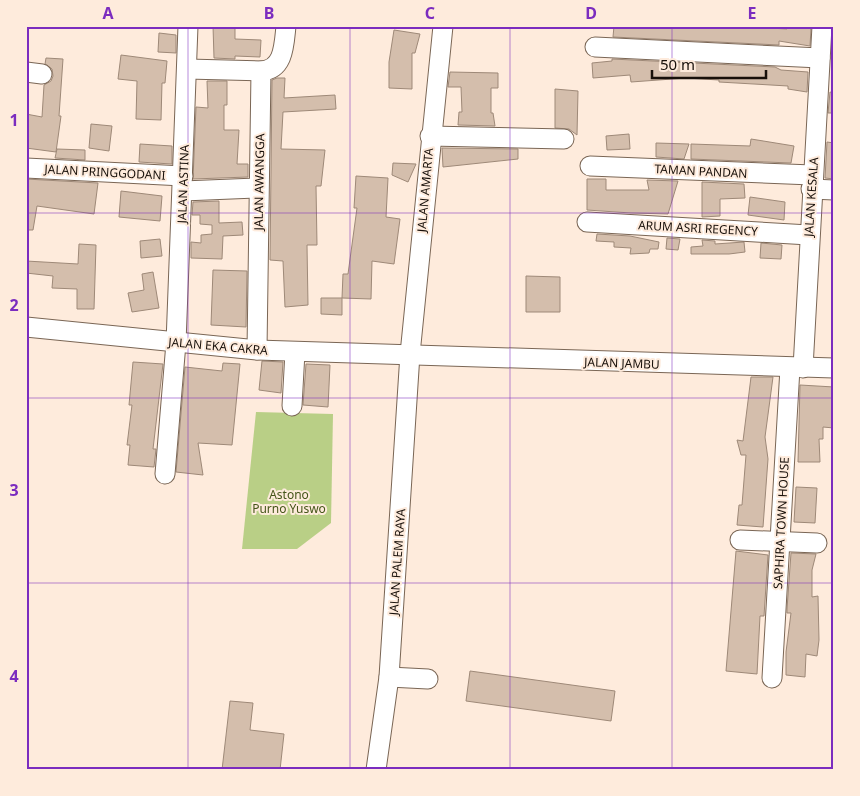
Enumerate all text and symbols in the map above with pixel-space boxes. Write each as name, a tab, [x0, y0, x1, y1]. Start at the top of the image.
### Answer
text: A	[102, 2, 114, 24]
text: B	[264, 2, 274, 24]
text: C	[425, 2, 435, 24]
text: D	[585, 2, 597, 24]
text: E	[748, 2, 757, 24]
scale bar	[652, 48, 766, 80]
text: 50 m	[660, 54, 695, 74]
text: 1	[9, 109, 19, 131]
street label: JALAN AWANGGA	[250, 133, 268, 232]
street label: JALAN ASTINA	[173, 144, 193, 225]
street label: JALAN AMARTA	[413, 147, 437, 234]
street label: JALAN KESALA	[800, 156, 822, 238]
street label: JALAN PRINGGODANI	[43, 160, 166, 184]
street label: TAMAN PANDAN	[654, 160, 748, 182]
street label: ARUM ASRI REGENCY	[638, 216, 758, 240]
text: 2	[9, 294, 19, 316]
street label: JALAN EKA CAKRA	[167, 333, 269, 359]
street label: JALAN JAMBU	[583, 353, 660, 373]
street label: SAPHIRA TOWN HOUSE	[769, 457, 793, 589]
text: 3	[9, 479, 19, 501]
park label: Astono Purno Yuswo	[252, 486, 326, 517]
street label: JALAN PALEM RAYA	[385, 508, 409, 617]
text: 4	[9, 665, 19, 687]

